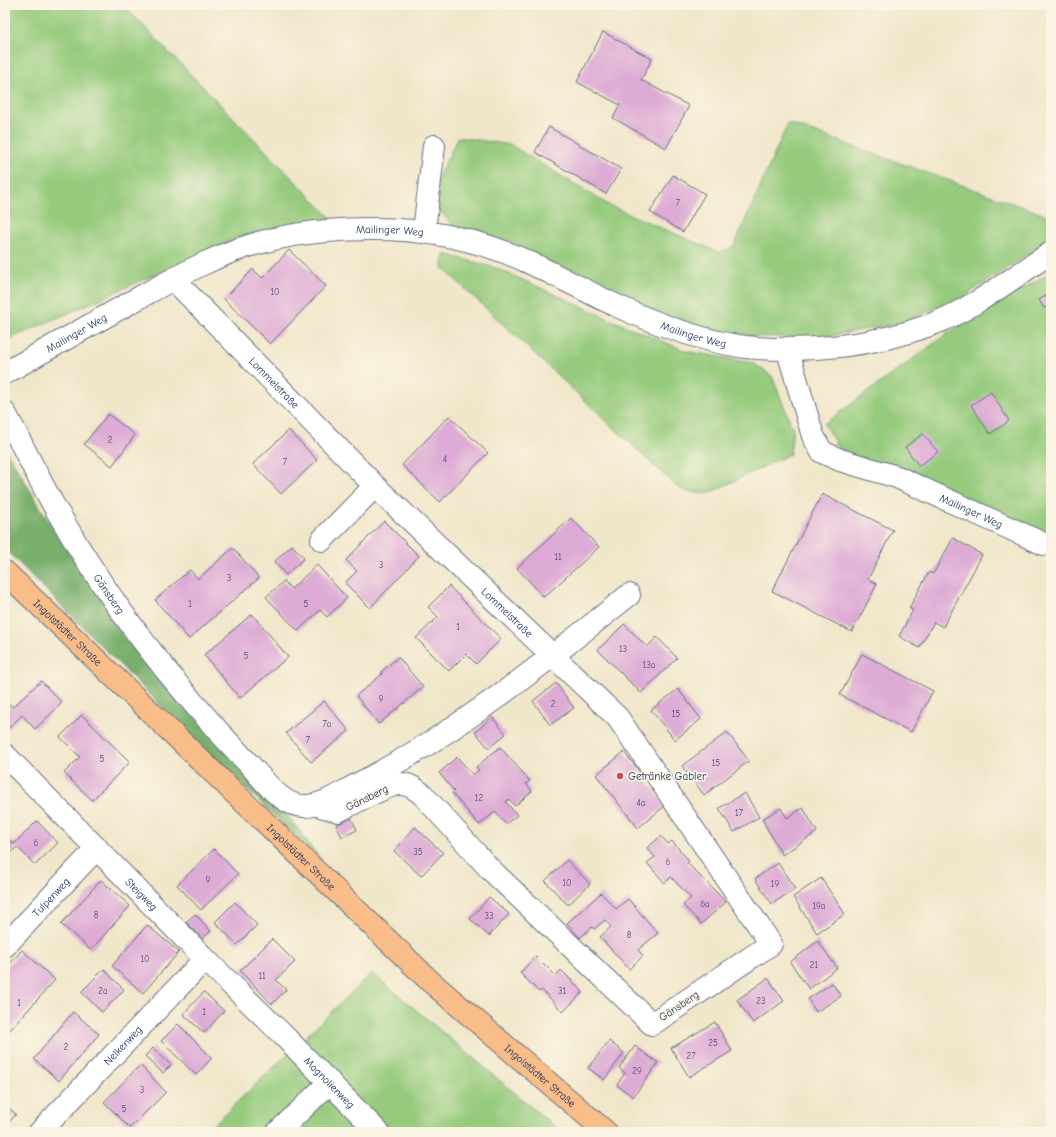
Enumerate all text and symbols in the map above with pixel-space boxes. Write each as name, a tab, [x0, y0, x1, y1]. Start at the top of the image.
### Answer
house number: 7	[676, 198, 681, 208]
street label: Mailinger Weg	[356, 222, 424, 239]
house number: 10	[270, 287, 280, 297]
street label: Mailinger Weg	[44, 310, 109, 355]
street label: Mailinger Weg	[659, 318, 728, 350]
street label: Lommelstraße	[246, 355, 302, 411]
house number: 2	[108, 435, 113, 445]
house number: 4	[443, 454, 447, 464]
house number: 7	[283, 457, 288, 467]
street label: Mailinger Weg	[938, 491, 1005, 531]
house number: 11	[554, 552, 562, 562]
house number: 3	[379, 560, 383, 570]
street label: Gänsberg	[91, 572, 128, 616]
house number: 3	[227, 573, 231, 583]
street label: Lommelstraße	[479, 585, 536, 640]
street label: Ingolstädter Straße	[31, 596, 105, 669]
house number: 1	[188, 599, 192, 609]
house number: 5	[304, 599, 309, 609]
house number: 1	[456, 622, 460, 632]
house number: 13	[619, 644, 627, 654]
house number: 5	[244, 651, 249, 661]
house number: 13a	[643, 660, 655, 670]
house number: 9	[379, 694, 384, 704]
house number: 2	[551, 699, 556, 709]
house number: 15	[672, 709, 680, 719]
house number: 7a	[323, 719, 331, 729]
house number: 7	[306, 735, 311, 745]
house number: 5	[100, 754, 105, 764]
house number: 15	[712, 758, 720, 768]
place label: Getränke Gabler	[628, 770, 707, 783]
marker: Getränke Gabler	[615, 771, 625, 781]
street label: Gänsberg	[344, 782, 390, 814]
house number: 12	[475, 793, 483, 803]
house number: 4a	[636, 798, 646, 808]
house number: 17	[735, 808, 744, 818]
street label: Ingolstädter Straße	[264, 821, 338, 893]
house number: 6	[34, 838, 39, 848]
house number: 35	[413, 847, 423, 857]
house number: 6	[666, 857, 671, 867]
street label: Tulpenweg	[29, 875, 72, 919]
street label: Steigweg	[123, 875, 160, 913]
house number: 9	[206, 875, 211, 885]
house number: 10	[562, 878, 572, 888]
house number: 19	[771, 879, 779, 889]
house number: 6a	[700, 899, 710, 909]
house number: 19a	[813, 901, 826, 911]
house number: 8	[94, 910, 99, 920]
house number: 33	[484, 911, 494, 921]
house number: 8	[627, 930, 632, 940]
house number: 10	[140, 954, 150, 964]
house number: 21	[810, 960, 819, 970]
house number: 11	[258, 971, 266, 981]
house number: 2a	[98, 986, 108, 996]
house number: 31	[558, 986, 566, 996]
street label: Gänsberg	[657, 988, 701, 1024]
house number: 23	[756, 996, 766, 1006]
house number: 1	[17, 998, 21, 1008]
house number: 1	[202, 1007, 206, 1017]
street label: Nelkenweg	[101, 1023, 145, 1068]
house number: 25	[708, 1038, 718, 1048]
street label: Ingolstädter Straße	[502, 1041, 579, 1110]
house number: 2	[64, 1042, 69, 1052]
house number: 27	[687, 1051, 696, 1061]
street label: Magnolienweg	[301, 1054, 358, 1111]
house number: 29	[632, 1066, 642, 1076]
house number: 3	[140, 1085, 144, 1095]
house number: 5	[122, 1104, 127, 1114]

